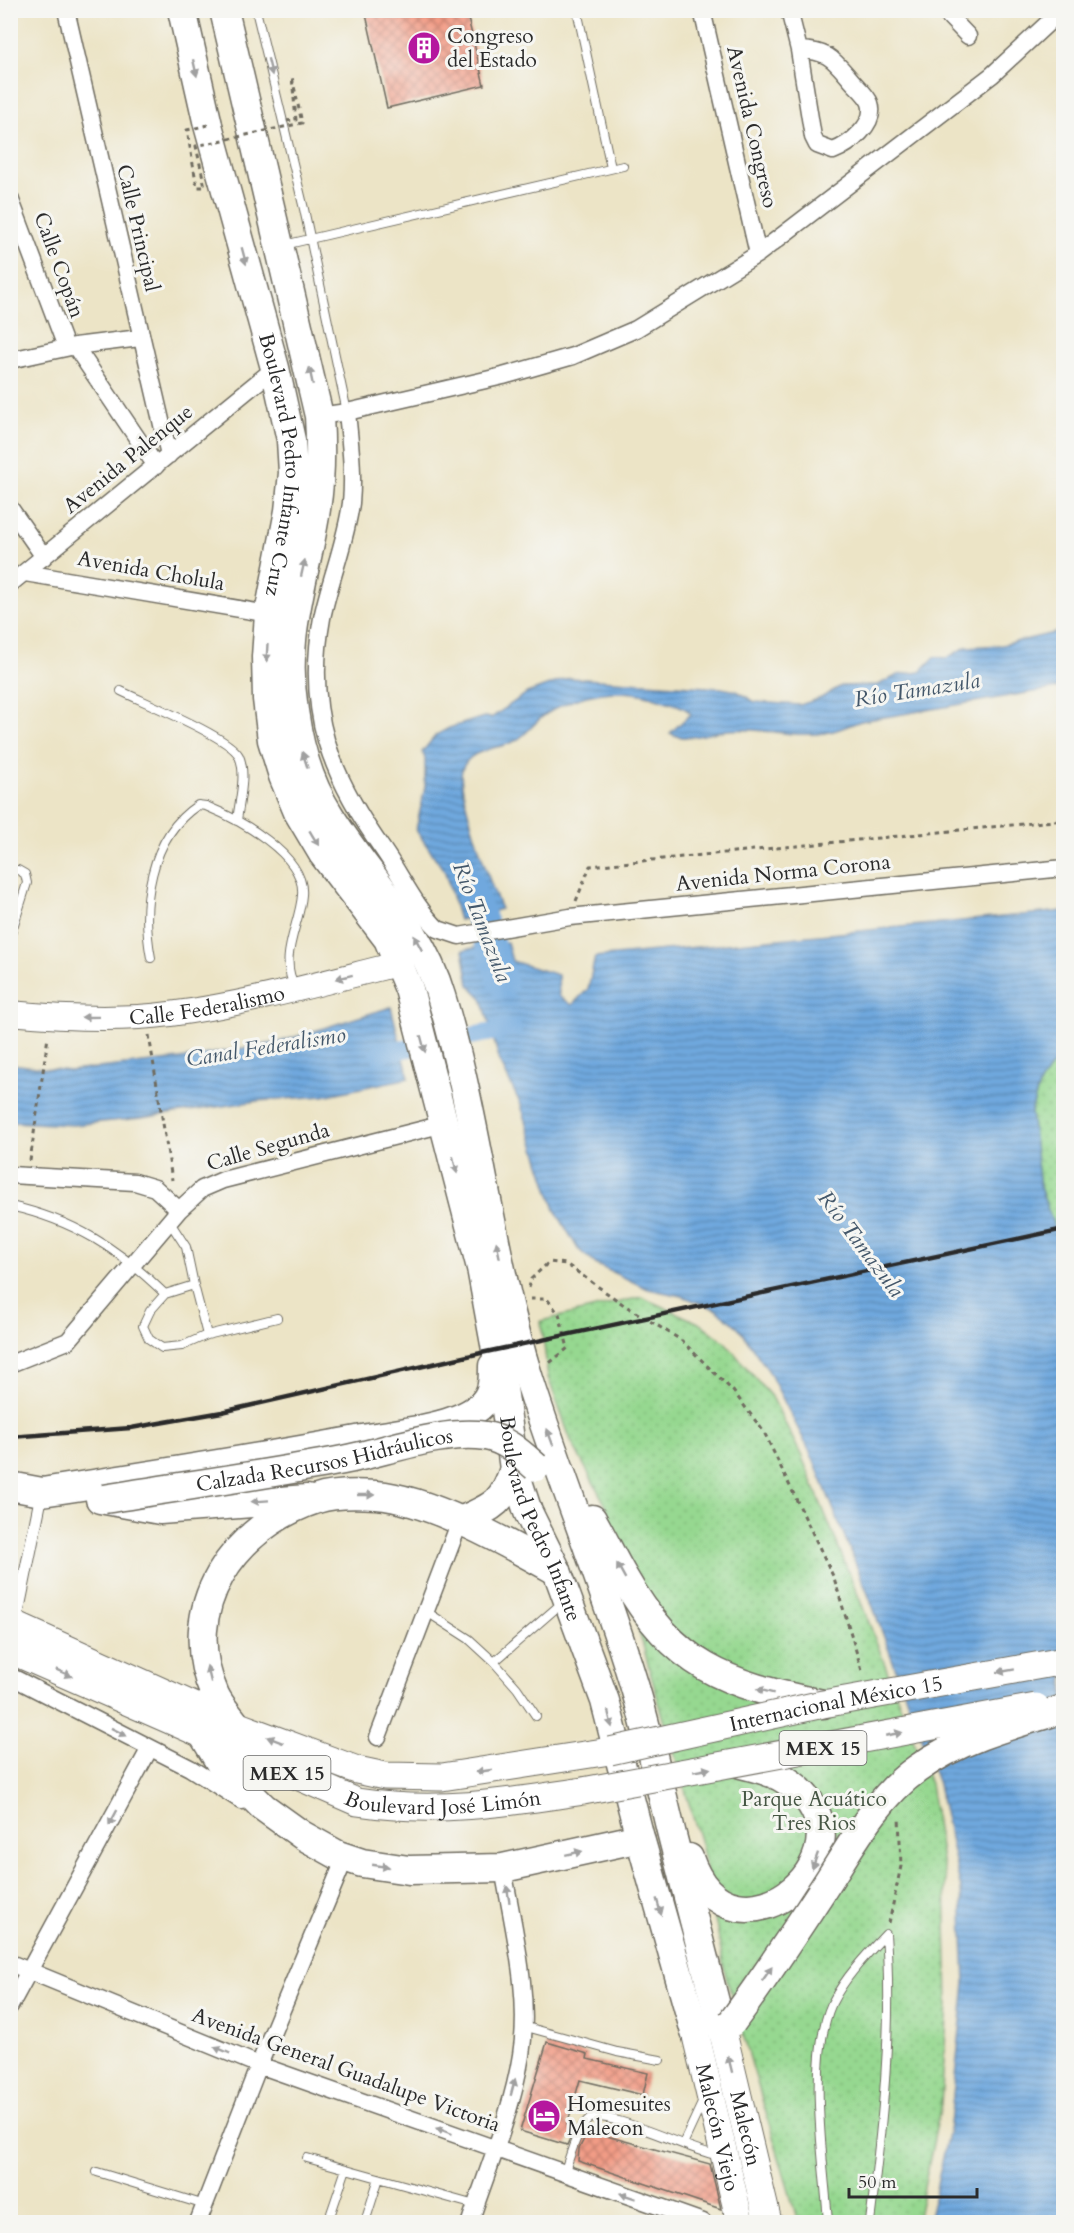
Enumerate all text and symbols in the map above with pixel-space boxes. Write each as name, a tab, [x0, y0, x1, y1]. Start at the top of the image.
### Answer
place label: Congreso del Estado	[447, 22, 537, 75]
building icon: Congreso del Estado	[406, 30, 442, 66]
street label: Avenida Congreso	[719, 43, 785, 211]
one-way arrow	[191, 58, 200, 77]
one-way arrow	[266, 58, 276, 76]
street label: Calle Principal	[109, 161, 167, 295]
street label: Calle Copán	[26, 208, 92, 322]
one-way arrow	[240, 247, 249, 265]
street label: Boulevard Pedro Infante Cruz	[252, 330, 308, 599]
one-way arrow	[306, 366, 315, 385]
street label: Avenida Palenque	[57, 398, 199, 520]
street label: Avenida Cholula	[75, 544, 227, 598]
one-way arrow	[299, 558, 308, 577]
one-way arrow	[262, 643, 271, 662]
water label: Río Tamazula	[852, 665, 982, 715]
one-way arrow	[300, 751, 310, 769]
one-way arrow	[308, 830, 319, 846]
street label: Avenida Norma Corona	[674, 847, 892, 899]
water label: Río Tamazula	[445, 857, 519, 987]
one-way arrow	[413, 935, 423, 952]
one-way arrow	[335, 972, 353, 982]
street label: Calle Federalismo	[128, 978, 288, 1032]
one-way arrow	[80, 1012, 99, 1022]
water label: Canal Federalismo	[184, 1020, 348, 1074]
one-way arrow	[418, 1034, 428, 1053]
street label: Calle Segunda	[203, 1116, 333, 1178]
one-way arrow	[451, 1156, 461, 1175]
water label: Río Tamazula	[811, 1184, 911, 1304]
one-way arrow	[492, 1240, 502, 1259]
street label: Boulevard Pedro Infante	[492, 1414, 589, 1625]
street label: Calzada Recursos Hidráulicos	[194, 1421, 454, 1499]
one-way arrow	[545, 1428, 554, 1446]
one-way arrow	[357, 1490, 376, 1500]
one-way arrow	[250, 1497, 269, 1506]
one-way arrow	[616, 1563, 626, 1580]
one-way arrow	[203, 1665, 213, 1683]
one-way arrow	[996, 1667, 1015, 1676]
street label: Internacional México 15	[727, 1668, 945, 1739]
one-way arrow	[55, 1669, 73, 1679]
one-way arrow	[756, 1686, 774, 1696]
one-way arrow	[605, 1710, 615, 1728]
one-way arrow	[110, 1727, 127, 1737]
one-way arrow	[885, 1729, 904, 1738]
road number: MEX 15	[780, 1731, 866, 1765]
one-way arrow	[265, 1734, 283, 1744]
road number: MEX 15	[244, 1756, 330, 1790]
one-way arrow	[693, 1765, 712, 1774]
one-way arrow	[474, 1766, 493, 1775]
street label: Boulevard José Limón	[340, 1783, 543, 1822]
park label: Parque Acuático Tres Rios	[741, 1785, 887, 1838]
one-way arrow	[108, 1810, 118, 1827]
one-way arrow	[564, 1848, 583, 1857]
one-way arrow	[810, 1852, 819, 1870]
one-way arrow	[371, 1861, 390, 1870]
one-way arrow	[503, 1884, 512, 1903]
one-way arrow	[655, 1898, 665, 1917]
one-way arrow	[761, 1967, 773, 1983]
street label: Avenida General Guadalupe Victoria	[188, 2001, 504, 2139]
one-way arrow	[212, 2045, 230, 2055]
one-way arrow	[725, 2054, 734, 2072]
street label: Malecón Viejo	[689, 2061, 745, 2193]
one-way arrow	[509, 2078, 519, 2096]
street label: Malecón	[725, 2088, 767, 2168]
place label: Homesuites Malecon	[567, 2090, 671, 2143]
hotel icon: Homesuites Malecon	[526, 2098, 562, 2134]
one-way arrow	[435, 2125, 453, 2135]
scale bar	[849, 2161, 976, 2199]
text: 50 m	[858, 2170, 897, 2195]
one-way arrow	[619, 2191, 637, 2201]

